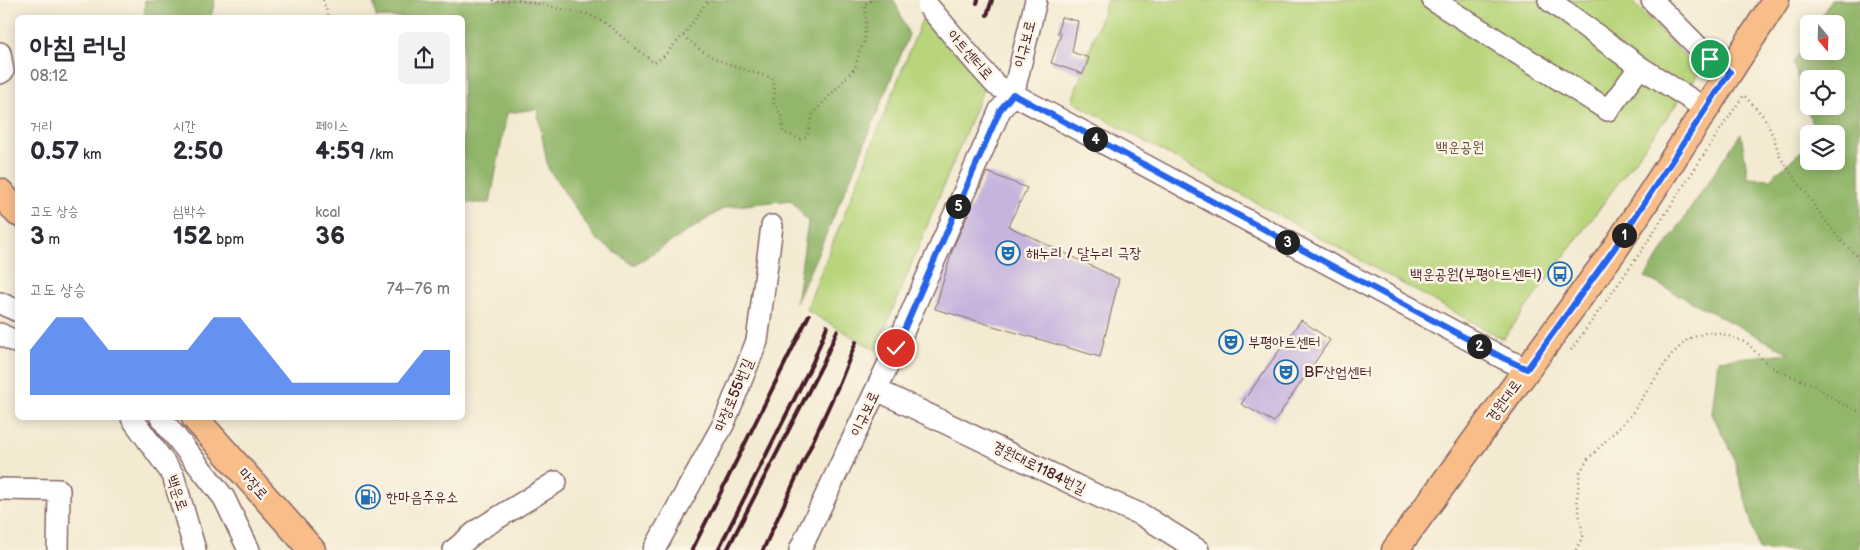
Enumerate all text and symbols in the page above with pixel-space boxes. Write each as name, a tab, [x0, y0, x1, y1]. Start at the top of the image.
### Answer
north arrow	[1800, 15, 1845, 60]
map controls	[1800, 15, 1845, 170]
street label: 이규보로	[1010, 18, 1040, 70]
street label: 아트센터로	[943, 26, 997, 84]
text: 아침 러닝	[30, 31, 128, 64]
button: share	[398, 32, 450, 84]
pin	[1689, 38, 1731, 80]
icon: arrive	[1696, 45, 1724, 73]
text: 08:12	[30, 67, 68, 86]
button: locate	[1800, 70, 1845, 115]
text: 거리	[30, 118, 53, 135]
text: 시간	[173, 118, 195, 135]
text: 페이스	[315, 118, 349, 135]
button: layers	[1800, 125, 1845, 170]
pin: 4	[1082, 126, 1108, 152]
text: 4	[1091, 131, 1100, 148]
text: 0.57	[30, 136, 79, 167]
text: 2:50	[173, 136, 224, 167]
text: 4:59	[315, 136, 365, 167]
park label: 백운공원	[1436, 138, 1484, 157]
text: km	[79, 146, 102, 163]
text: /km	[365, 146, 394, 163]
pin: 5	[946, 194, 970, 218]
text: 5	[954, 198, 963, 215]
text: 고도 상승	[30, 203, 79, 220]
text: 심박수	[173, 203, 206, 220]
text: kcal	[315, 204, 340, 221]
text: 3	[30, 221, 45, 252]
text: 152	[173, 221, 213, 252]
text: 36	[315, 221, 345, 252]
pin: 1	[1612, 222, 1636, 248]
text: 1	[1622, 227, 1627, 244]
pin: 3	[1274, 230, 1300, 254]
text: m	[45, 231, 60, 248]
text: bpm	[213, 231, 244, 248]
text: 3	[1283, 234, 1292, 251]
theatre icon: 해누리 / 달누리 극장	[995, 240, 1021, 266]
place label: 해누리 / 달누리 극장	[1026, 244, 1142, 263]
bus stop icon: 백운공원(부평아트센터)	[1547, 261, 1573, 287]
place label: 백운공원(부평아트센터)	[1410, 265, 1542, 284]
text: 74–76 m	[387, 280, 450, 299]
text: 고도 상승	[30, 281, 86, 300]
pin	[875, 327, 917, 369]
theatre icon: 부평아트센터	[1218, 329, 1244, 355]
place label: 부평아트센터	[1248, 333, 1320, 352]
icon: check	[882, 334, 910, 362]
pin: 2	[1466, 334, 1492, 358]
text: 2	[1475, 338, 1484, 355]
street label: 마장로55번길	[710, 356, 758, 434]
theatre icon: BF산업센터	[1273, 359, 1299, 385]
place label: BF산업센터	[1304, 363, 1372, 382]
street label: 경원대로	[1482, 376, 1526, 426]
street label: 이규보로	[846, 388, 884, 440]
street label: 경원대로1184번길	[989, 437, 1089, 499]
street label: 마장로	[234, 464, 272, 504]
street label: 백운로	[162, 473, 192, 513]
fuel station icon: 한마음주유소	[355, 484, 381, 510]
place label: 한마음주유소	[386, 488, 458, 507]

